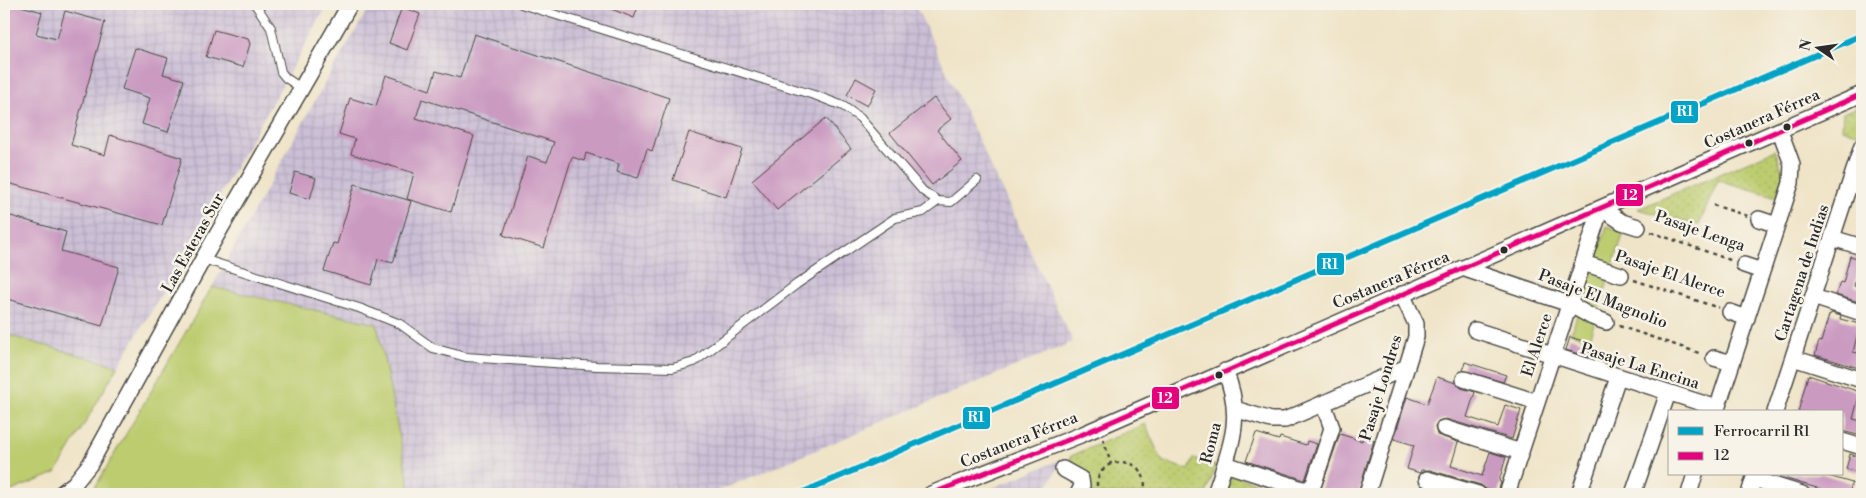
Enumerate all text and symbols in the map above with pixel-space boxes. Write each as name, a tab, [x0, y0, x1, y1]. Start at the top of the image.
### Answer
north arrow	[1794, 22, 1844, 72]
text: N	[1796, 38, 1816, 53]
street label: Costanera Férrea	[1701, 84, 1824, 153]
line badge: R1	[1670, 100, 1699, 124]
text: R1	[1676, 103, 1694, 121]
unlabelled marker	[1782, 122, 1792, 132]
unlabelled marker	[1744, 138, 1754, 148]
line badge: 12	[1615, 183, 1644, 207]
text: 12	[1622, 187, 1638, 205]
street label: Las Esteras Sur	[157, 189, 229, 297]
street label: Cartagena de Indias	[1770, 202, 1834, 344]
street label: Pasaje Lenga	[1652, 206, 1749, 256]
unlabelled marker	[1499, 245, 1509, 255]
street label: Costanera Férrea	[1330, 246, 1453, 314]
street label: Pasaje El Alerce	[1612, 246, 1728, 302]
line badge: R1	[1316, 252, 1345, 276]
text: R1	[1321, 256, 1339, 274]
street label: Pasaje El Magnolio	[1535, 265, 1671, 333]
street label: El Alerce	[1517, 311, 1557, 379]
street label: Pasaje Londres	[1355, 333, 1407, 443]
street label: Pasaje La Encina	[1578, 338, 1703, 394]
unlabelled marker	[1214, 370, 1224, 380]
line badge: 12	[1151, 386, 1180, 410]
text: 12	[1157, 390, 1173, 408]
line badge: R1	[962, 406, 991, 430]
street label: Costanera Férrea	[957, 407, 1081, 473]
text: R1	[967, 409, 985, 427]
legend	[1668, 410, 1844, 476]
street label: Roma	[1196, 419, 1226, 466]
text: Ferrocarril R1	[1714, 422, 1811, 441]
text: 12	[1714, 446, 1729, 465]

